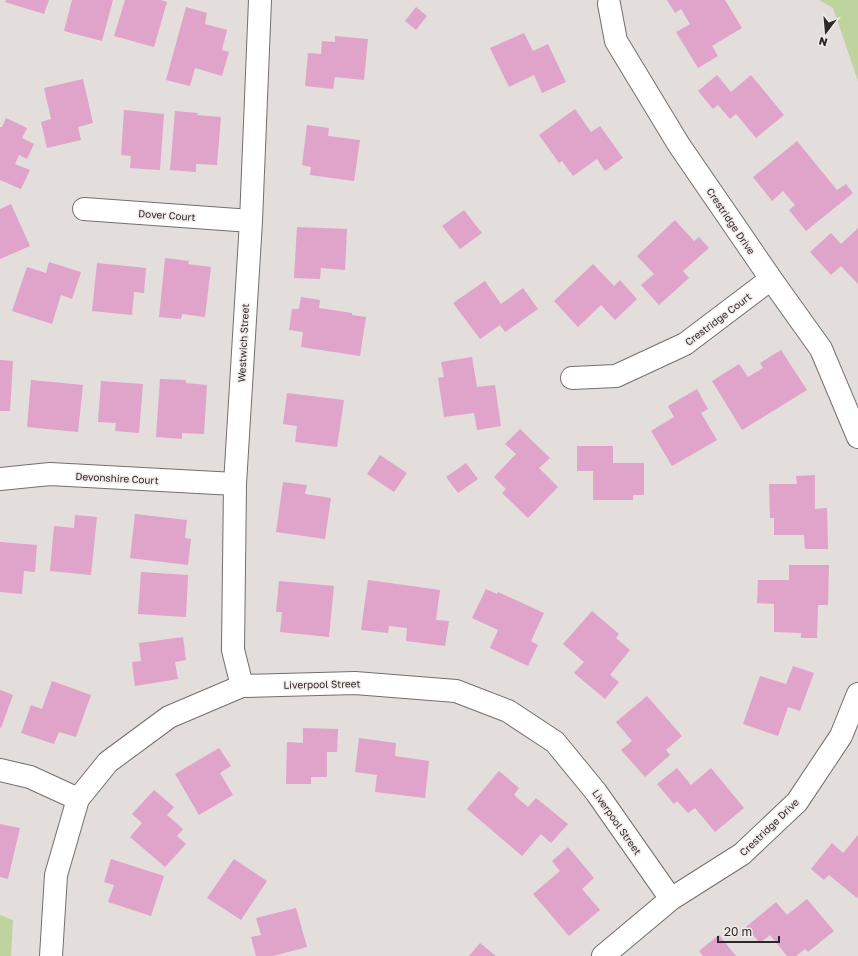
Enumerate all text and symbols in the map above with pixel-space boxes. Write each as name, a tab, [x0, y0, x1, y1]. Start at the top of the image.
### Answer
north arrow	[806, 12, 846, 52]
text: N	[817, 35, 829, 49]
street label: Crestridge Drive	[704, 185, 758, 257]
street label: Dover Court	[138, 207, 196, 223]
street label: Crestridge Court	[683, 290, 753, 348]
street label: Westwich Street	[235, 303, 251, 383]
street label: Devonshire Court	[75, 470, 159, 486]
street label: Liverpool Street	[283, 677, 361, 691]
street label: Liverpool Street	[590, 787, 644, 857]
street label: Crestridge Drive	[737, 796, 801, 858]
scale bar	[718, 918, 779, 944]
text: 20 m	[724, 924, 752, 939]

